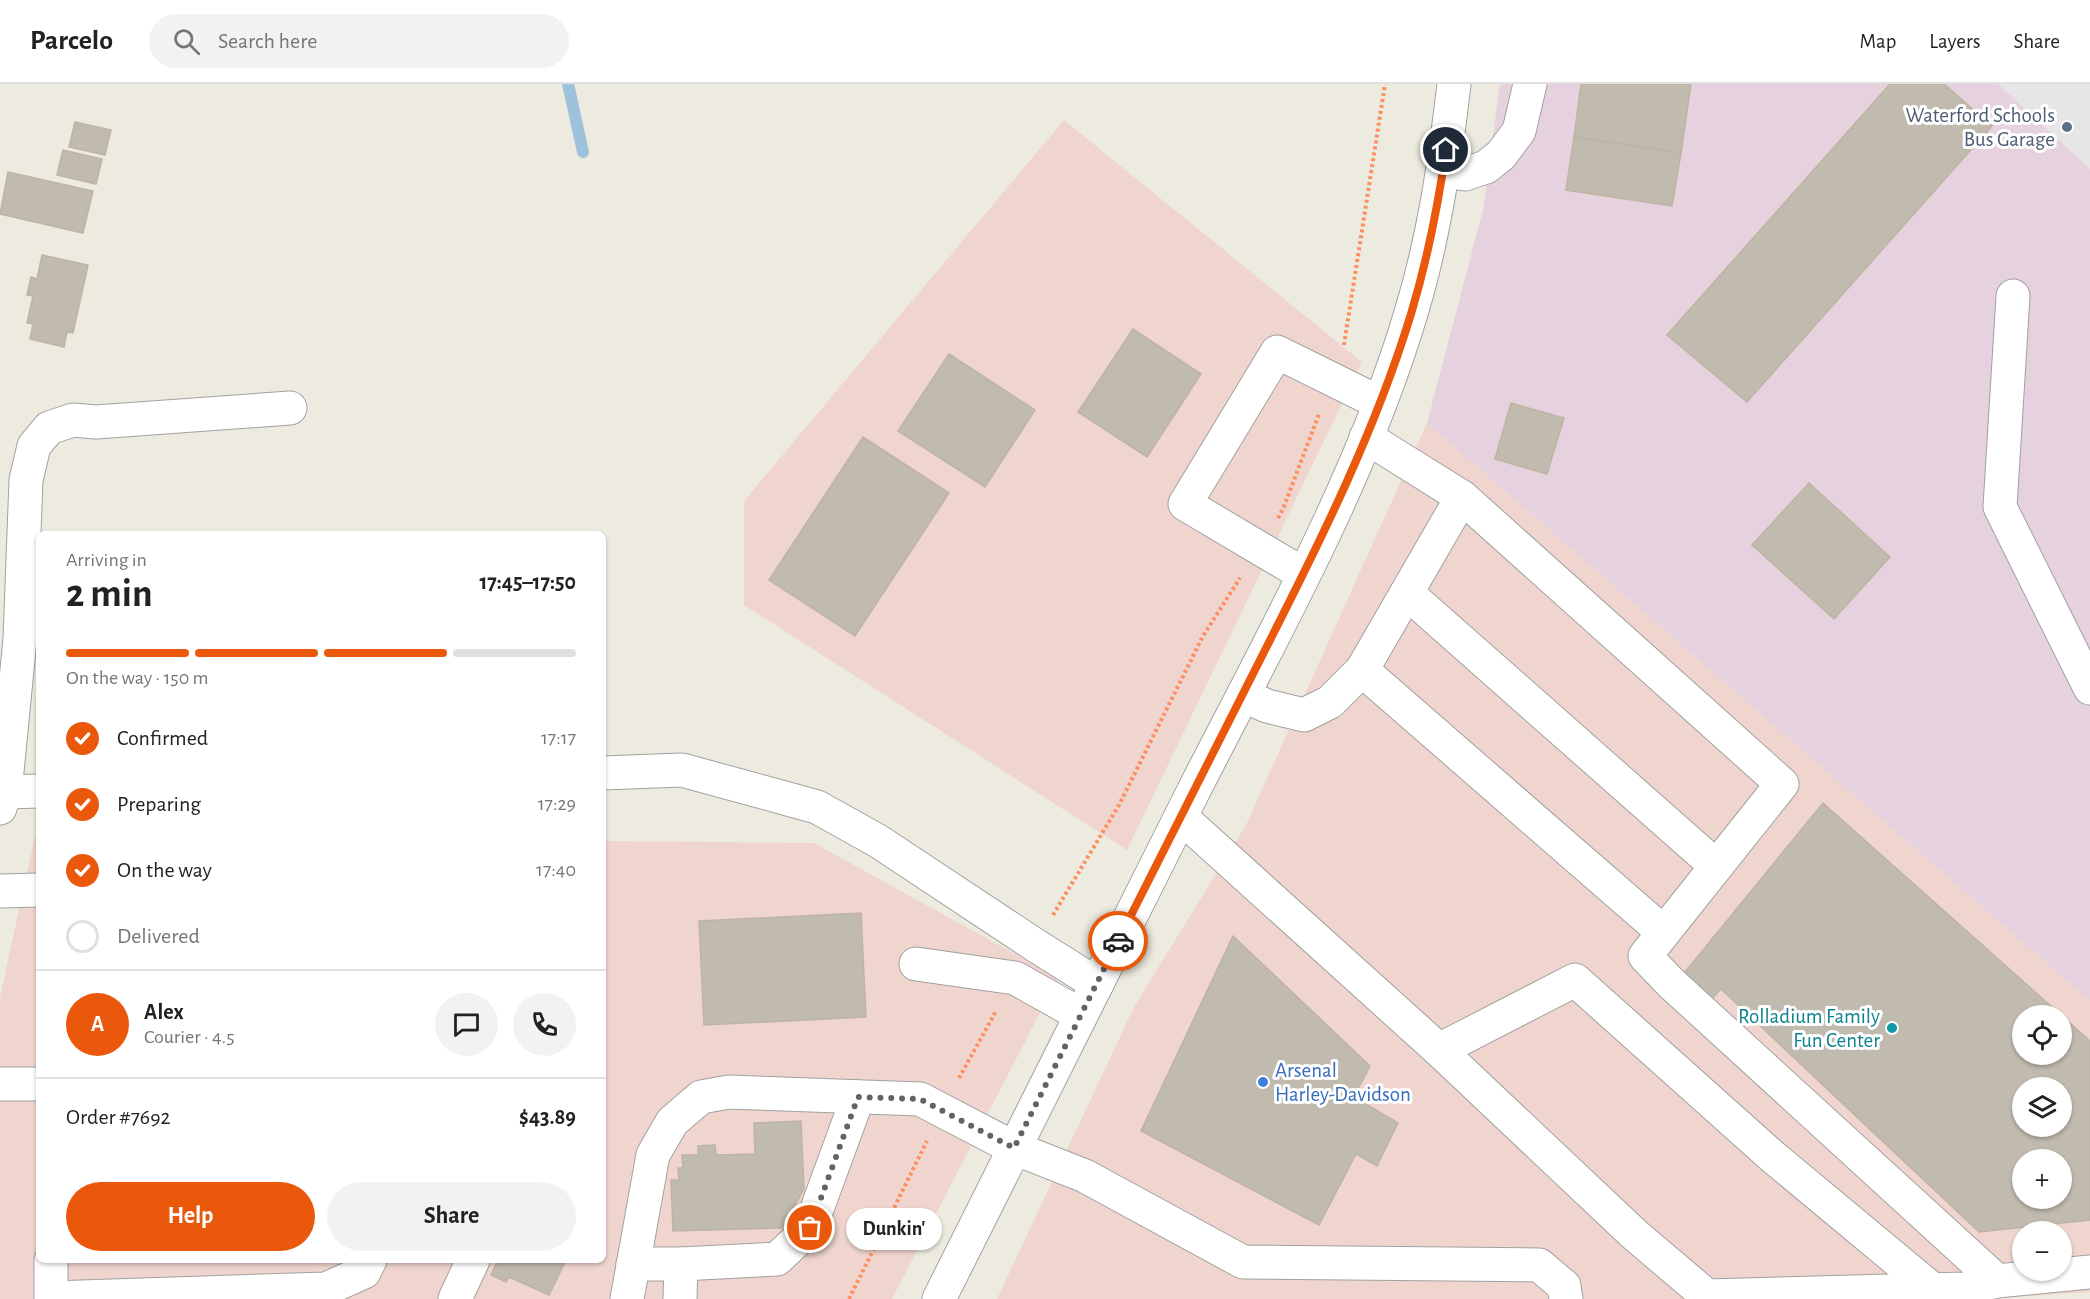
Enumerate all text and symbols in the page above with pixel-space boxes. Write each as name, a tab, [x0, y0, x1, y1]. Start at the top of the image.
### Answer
search box	[149, 14, 569, 68]
icon: search	[170, 25, 203, 58]
text: Parcelo	[30, 27, 113, 55]
text: Search here	[218, 30, 317, 52]
text: Map	[1860, 31, 1896, 52]
text: Layers	[1929, 31, 1980, 52]
text: Share	[2013, 31, 2060, 52]
place label: Waterford Schools Bus Garage	[1906, 105, 2055, 150]
marker: Waterford Schools Bus Garage	[2060, 120, 2074, 134]
pin	[1420, 124, 1471, 175]
icon: home	[1429, 133, 1462, 166]
text: Arriving in	[66, 550, 147, 570]
text: 17:45–17:50	[479, 571, 576, 593]
text: 2 min	[66, 575, 153, 614]
text: On the way · 150 m	[66, 668, 209, 688]
icon: check	[66, 722, 99, 755]
text: Confirmed	[117, 727, 208, 749]
text: 17:17	[541, 728, 576, 748]
icon: check	[66, 788, 99, 821]
text: Preparing	[117, 793, 201, 815]
text: 17:29	[538, 794, 576, 814]
icon: check	[66, 854, 99, 887]
text: On the way	[117, 859, 212, 881]
text: 17:40	[536, 860, 576, 880]
courier	[1088, 911, 1148, 971]
text: Delivered	[117, 925, 200, 947]
icon: car	[1102, 925, 1135, 958]
button: chat	[435, 993, 498, 1056]
button: phone	[513, 993, 576, 1056]
text: Alex	[144, 1001, 184, 1023]
map controls	[2012, 1005, 2072, 1281]
button: locate	[2012, 1005, 2072, 1065]
place label: Rolladium Family Fun Center	[1738, 1006, 1880, 1051]
text: A	[91, 1013, 104, 1035]
marker: Rolladium Family Fun Center	[1885, 1021, 1899, 1035]
text: Courier · 4.5	[144, 1027, 235, 1047]
place label: Arsenal Harley-Davidson	[1275, 1060, 1411, 1105]
marker: Arsenal Harley-Davidson	[1256, 1075, 1270, 1089]
button: layers	[2012, 1077, 2072, 1137]
text: Order #7692	[66, 1106, 171, 1128]
text: $43.89	[519, 1106, 576, 1128]
button: +	[2012, 1149, 2072, 1209]
button: Help	[66, 1182, 315, 1251]
button: Share	[327, 1182, 576, 1251]
pin	[784, 1202, 835, 1253]
callout: Dunkin'	[846, 1207, 942, 1249]
icon: bag	[793, 1211, 826, 1244]
text: Dunkin'	[863, 1219, 925, 1239]
button: −	[2012, 1221, 2072, 1281]

